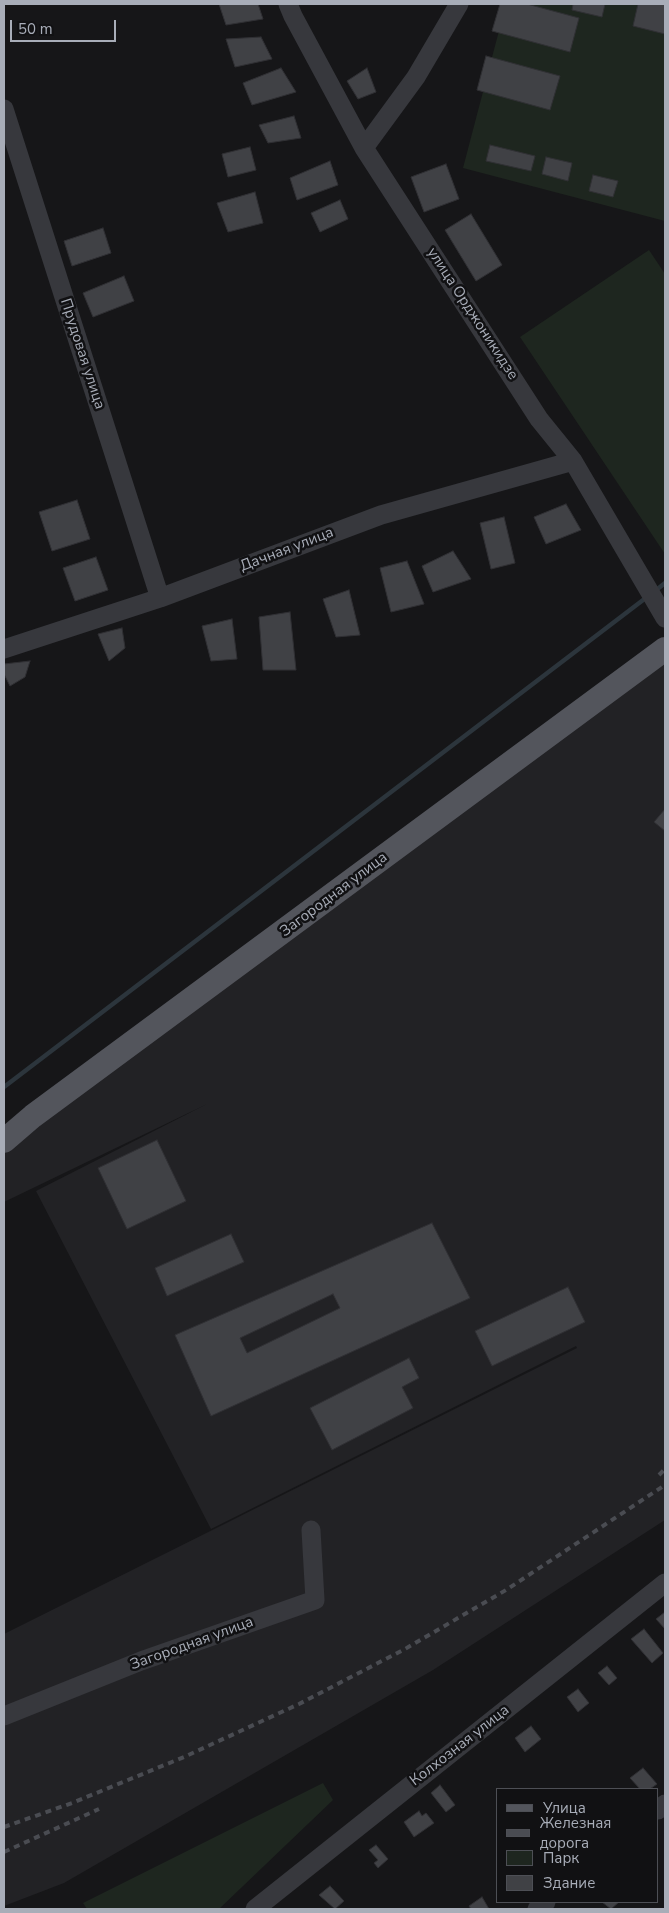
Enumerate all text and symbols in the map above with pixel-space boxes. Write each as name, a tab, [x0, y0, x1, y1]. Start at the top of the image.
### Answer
scale bar	[12, 10, 119, 42]
text: 50 m	[18, 19, 53, 39]
street label: улица Орджоникидзе	[423, 245, 521, 383]
street label: Прудовая улица	[56, 296, 108, 412]
street label: Дачная улица	[238, 524, 336, 576]
street label: Загородная улица	[277, 849, 391, 941]
street label: Загородная улица	[128, 1613, 256, 1675]
street label: Колхозная улица	[407, 1702, 513, 1790]
legend	[497, 1788, 659, 1903]
text: Улица	[543, 1798, 586, 1818]
text: Железная дорога	[540, 1813, 611, 1853]
text: Парк	[543, 1848, 579, 1868]
text: Здание	[543, 1873, 595, 1893]

